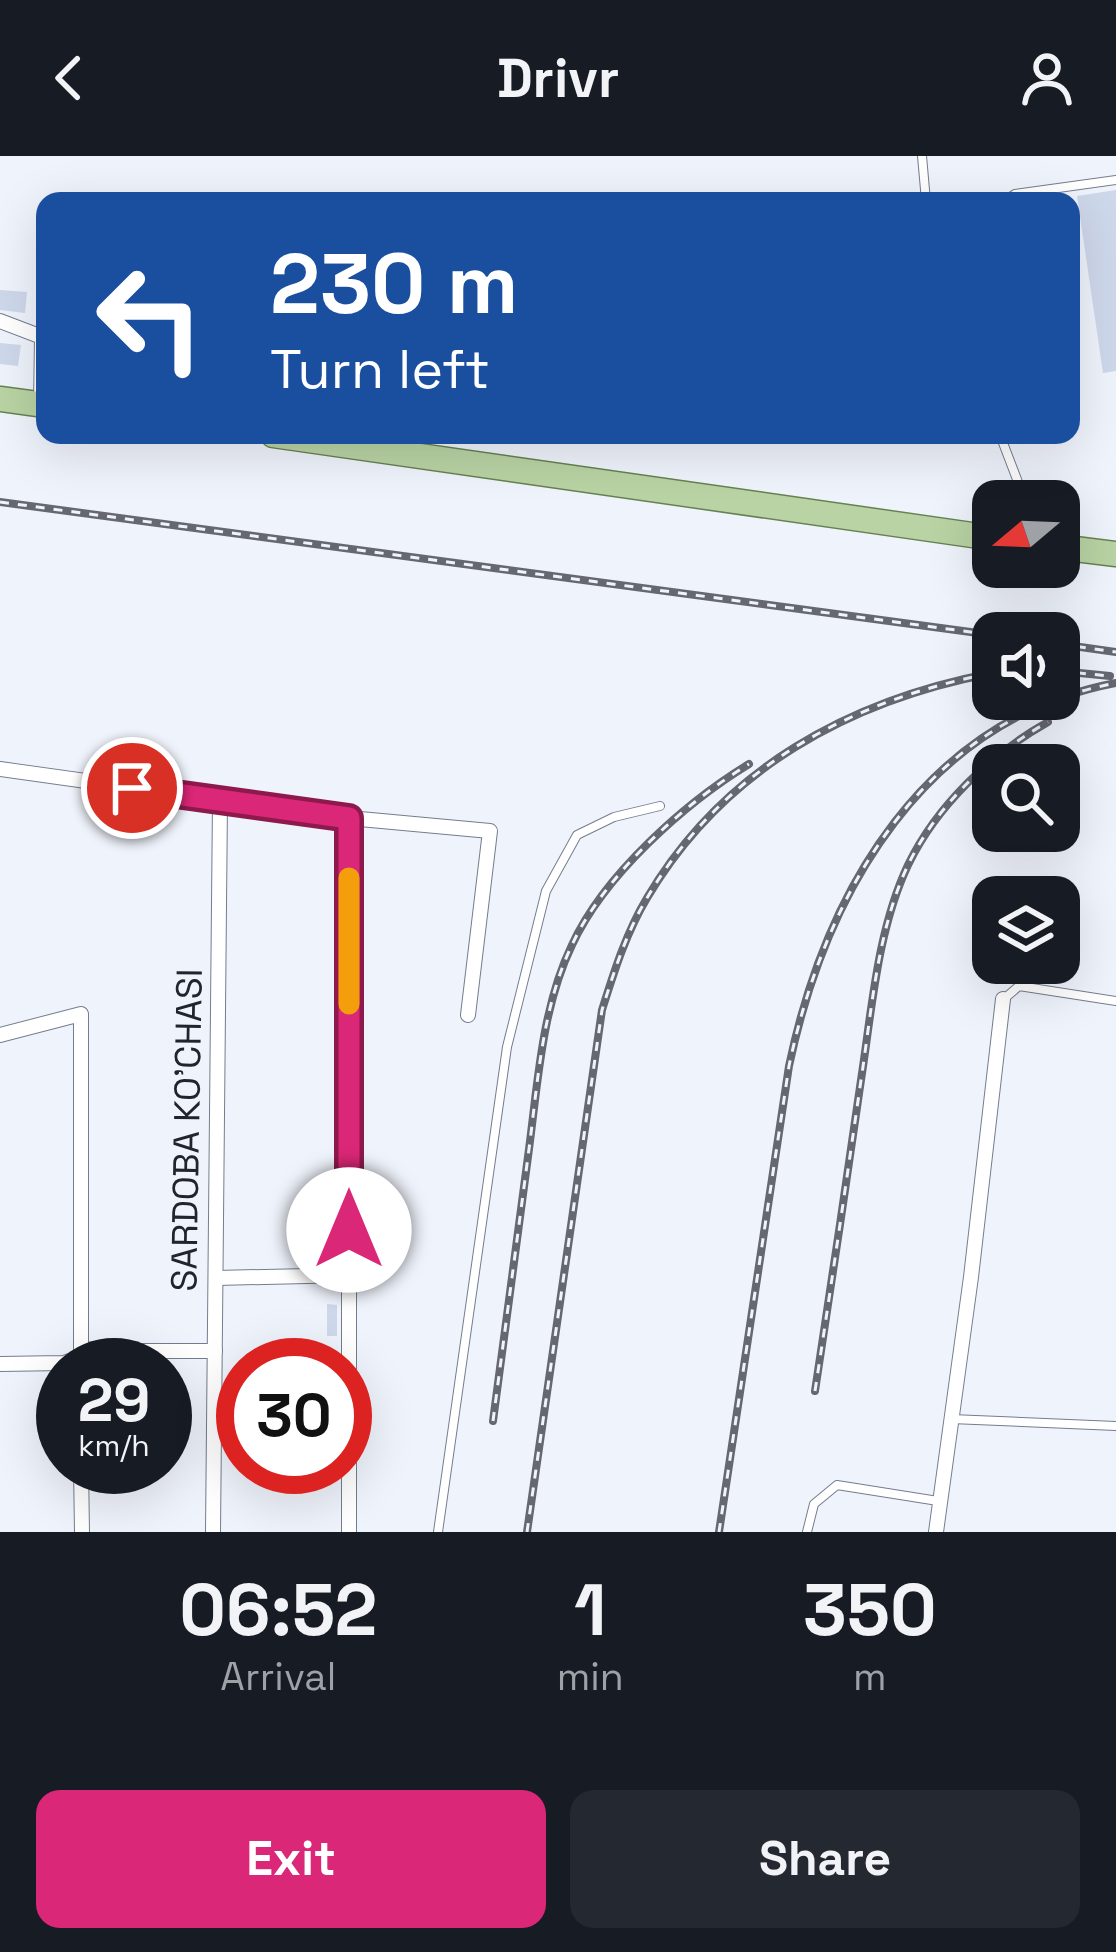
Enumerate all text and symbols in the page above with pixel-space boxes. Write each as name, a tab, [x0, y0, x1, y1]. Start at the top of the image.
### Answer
text: Drivr	[497, 44, 619, 113]
icon: back	[36, 45, 102, 111]
icon: person	[1014, 45, 1080, 111]
text: 230 m	[270, 230, 518, 338]
icon: left	[72, 240, 228, 396]
text: Turn left	[270, 335, 490, 404]
north arrow	[972, 480, 1080, 588]
map controls	[972, 480, 1080, 984]
button: sound	[972, 612, 1080, 720]
pin	[81, 737, 183, 839]
button: search	[972, 744, 1080, 852]
icon: arrive	[99, 755, 165, 821]
button: layers	[972, 876, 1080, 984]
street label: SARDOBA KO'CHASI	[161, 968, 213, 1292]
position arrow	[286, 1167, 412, 1293]
speed limit sign: 30	[216, 1338, 372, 1494]
text: 29	[78, 1362, 150, 1439]
text: km/h	[78, 1426, 150, 1465]
text: 06:52	[179, 1564, 377, 1656]
text: 1	[574, 1564, 606, 1656]
text: 350	[803, 1564, 937, 1656]
text: Arrival	[220, 1652, 336, 1701]
text: min	[557, 1652, 624, 1701]
text: m	[853, 1652, 887, 1701]
button: Exit	[36, 1790, 546, 1928]
button: Share	[570, 1790, 1080, 1928]

